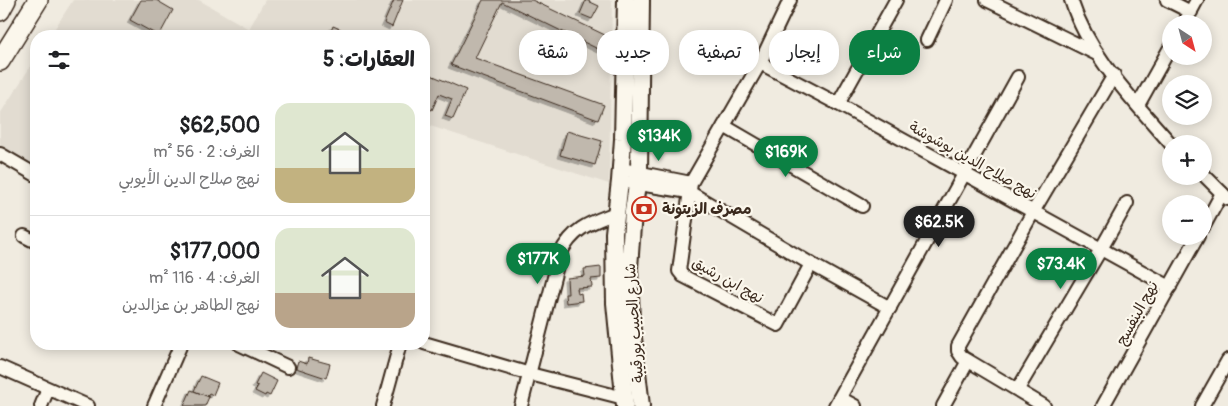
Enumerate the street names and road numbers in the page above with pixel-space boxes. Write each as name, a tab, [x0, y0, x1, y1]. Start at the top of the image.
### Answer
street label: نهج صلاح الدين بوشوشة	[906, 117, 1040, 203]
street label: نهج ابن رشيق	[689, 253, 767, 308]
street label: شارع الحبيب بورقيبة	[621, 263, 648, 383]
street label: نهج البنفسج	[1112, 278, 1163, 349]

